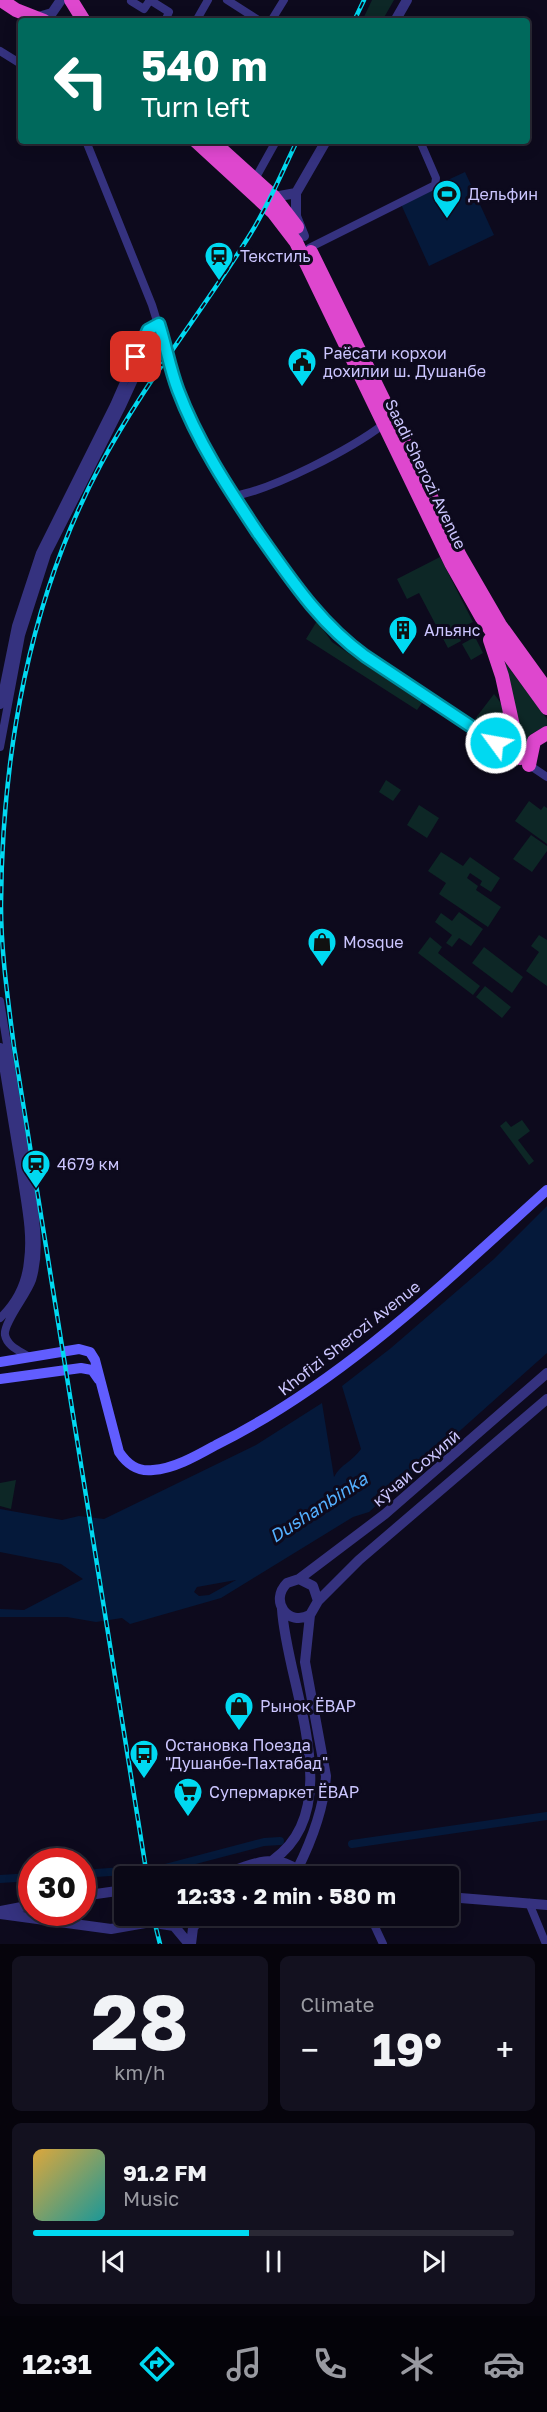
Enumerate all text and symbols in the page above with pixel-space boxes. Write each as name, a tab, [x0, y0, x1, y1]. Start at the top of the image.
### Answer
text: 540 m	[141, 40, 267, 90]
icon: left	[42, 42, 120, 120]
text: Turn left	[141, 91, 250, 123]
sports icon: Дельфин	[431, 178, 463, 220]
place label: Дельфин	[468, 184, 538, 204]
station icon: Текстиль	[203, 240, 235, 282]
place label: Текстиль	[240, 246, 311, 266]
pin	[110, 331, 161, 382]
icon: arrive	[119, 340, 152, 373]
place label: Раёсати корхои дохилии ш. Душанбе	[323, 343, 486, 381]
public building icon: Раёсати корхои дохилии ш. Душанбе	[286, 346, 318, 388]
street label: Saadi Sherozi Avenue	[381, 396, 471, 552]
building icon: Альянс	[387, 614, 419, 656]
place label: Альянс	[424, 620, 481, 640]
position arrow	[464, 711, 528, 775]
shop icon: Mosque	[306, 926, 338, 968]
place label: Mosque	[343, 932, 404, 952]
station icon: 4679 км	[20, 1148, 52, 1190]
place label: 4679 км	[57, 1154, 119, 1174]
street label: Khofizi Sherozi Avenue	[274, 1276, 424, 1400]
street label: кӯчаи Соҳилӣ	[368, 1426, 464, 1510]
water label: Dushanbinka	[265, 1467, 372, 1547]
shop icon: Рынок ЁВАР	[223, 1690, 255, 1732]
place label: Рынок ЁВАР	[260, 1696, 356, 1716]
place label: Остановка Поезда "Душанбе-Пахтабад"	[165, 1735, 328, 1773]
bus stop icon: Остановка Поезда "Душанбе-Пахтабад"	[128, 1738, 160, 1780]
supermarket icon: Супермаркет ЁВАР	[172, 1776, 204, 1818]
place label: Супермаркет ЁВАР	[209, 1782, 359, 1802]
speed limit sign: 30	[18, 1848, 96, 1926]
text: 12:33 · 2 min · 580 m	[177, 1882, 396, 1909]
text: 28	[91, 1974, 189, 2067]
text: Climate	[301, 1992, 374, 2016]
text: 19°	[373, 2022, 442, 2076]
text: −	[301, 2030, 319, 2069]
text: +	[496, 2030, 514, 2069]
text: km/h	[114, 2060, 165, 2084]
text: 91.2 FM	[123, 2159, 207, 2186]
text: Music	[123, 2186, 179, 2210]
icon: previous	[97, 2245, 130, 2278]
icon: pause	[257, 2245, 290, 2278]
icon: next	[417, 2245, 450, 2278]
icon: directions	[136, 2343, 178, 2385]
icon: music	[223, 2343, 265, 2385]
icon: phone	[309, 2343, 351, 2385]
icon: climate	[396, 2343, 438, 2385]
icon: car	[483, 2343, 525, 2385]
text: 12:31	[22, 2348, 92, 2380]

